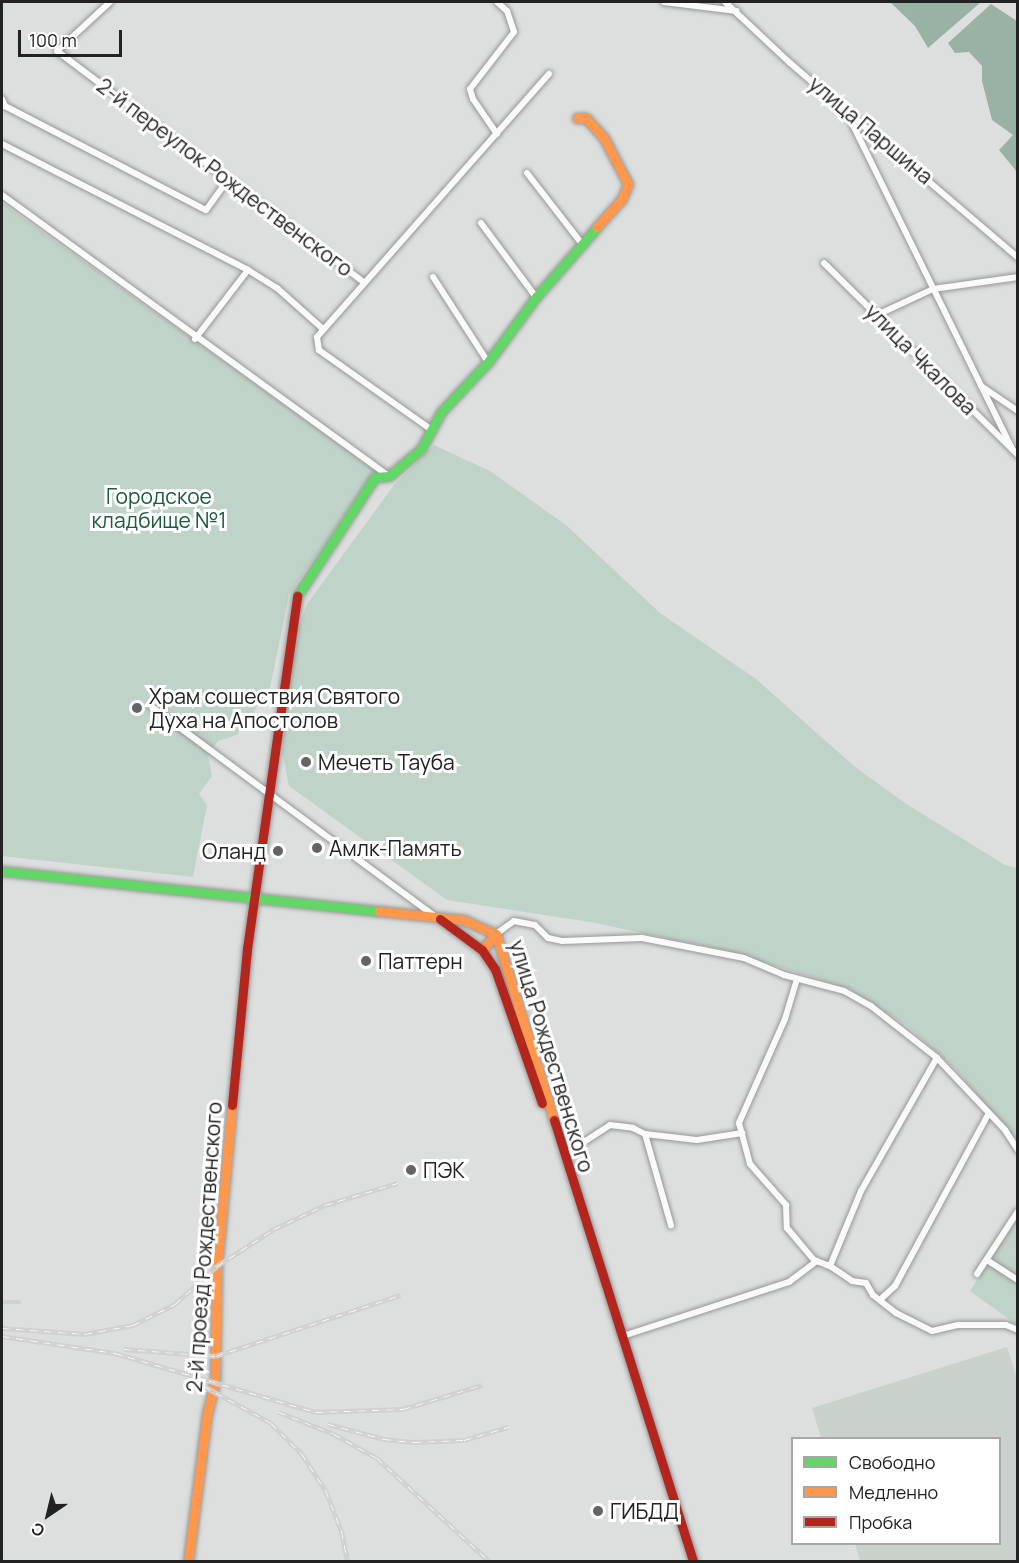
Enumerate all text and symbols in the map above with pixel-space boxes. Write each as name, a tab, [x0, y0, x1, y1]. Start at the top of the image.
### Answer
scale bar	[21, 18, 124, 56]
text: 100 m	[29, 28, 77, 52]
street label: улица Паршина	[804, 71, 938, 189]
street label: 2-й переулок Рождественского	[92, 73, 358, 281]
street label: улица Чкалова	[860, 298, 982, 420]
park label: Городское кладбище №1	[92, 483, 226, 533]
place label: Храм сошествия Святого Духа на Апостолов	[149, 683, 400, 733]
marker: Храм сошествия Святого Духа на Апостолов	[130, 701, 144, 715]
place label: Мечеть Тауба	[318, 749, 455, 775]
marker: Мечеть Тауба	[299, 755, 313, 769]
place label: Амлк-Память	[329, 835, 462, 861]
place label: Оланд	[202, 838, 266, 864]
marker: Амлк-Память	[310, 841, 324, 855]
marker: Оланд	[271, 844, 285, 858]
street label: улица Рождественского	[505, 937, 599, 1175]
place label: Паттерн	[378, 948, 463, 974]
marker: Паттерн	[359, 954, 373, 968]
street label: 2-й проезд Рождественского	[181, 1101, 227, 1393]
place label: ПЭК	[423, 1157, 465, 1183]
marker: ПЭК	[404, 1163, 418, 1177]
legend	[791, 1437, 1001, 1545]
text: Свободно	[849, 1450, 935, 1474]
text: Медленно	[849, 1480, 938, 1504]
north arrow	[18, 1485, 78, 1545]
place label: ГИБДД	[610, 1498, 679, 1524]
marker: ГИБДД	[591, 1504, 605, 1518]
text: Пробка	[849, 1510, 912, 1534]
text: С	[27, 1517, 49, 1542]

